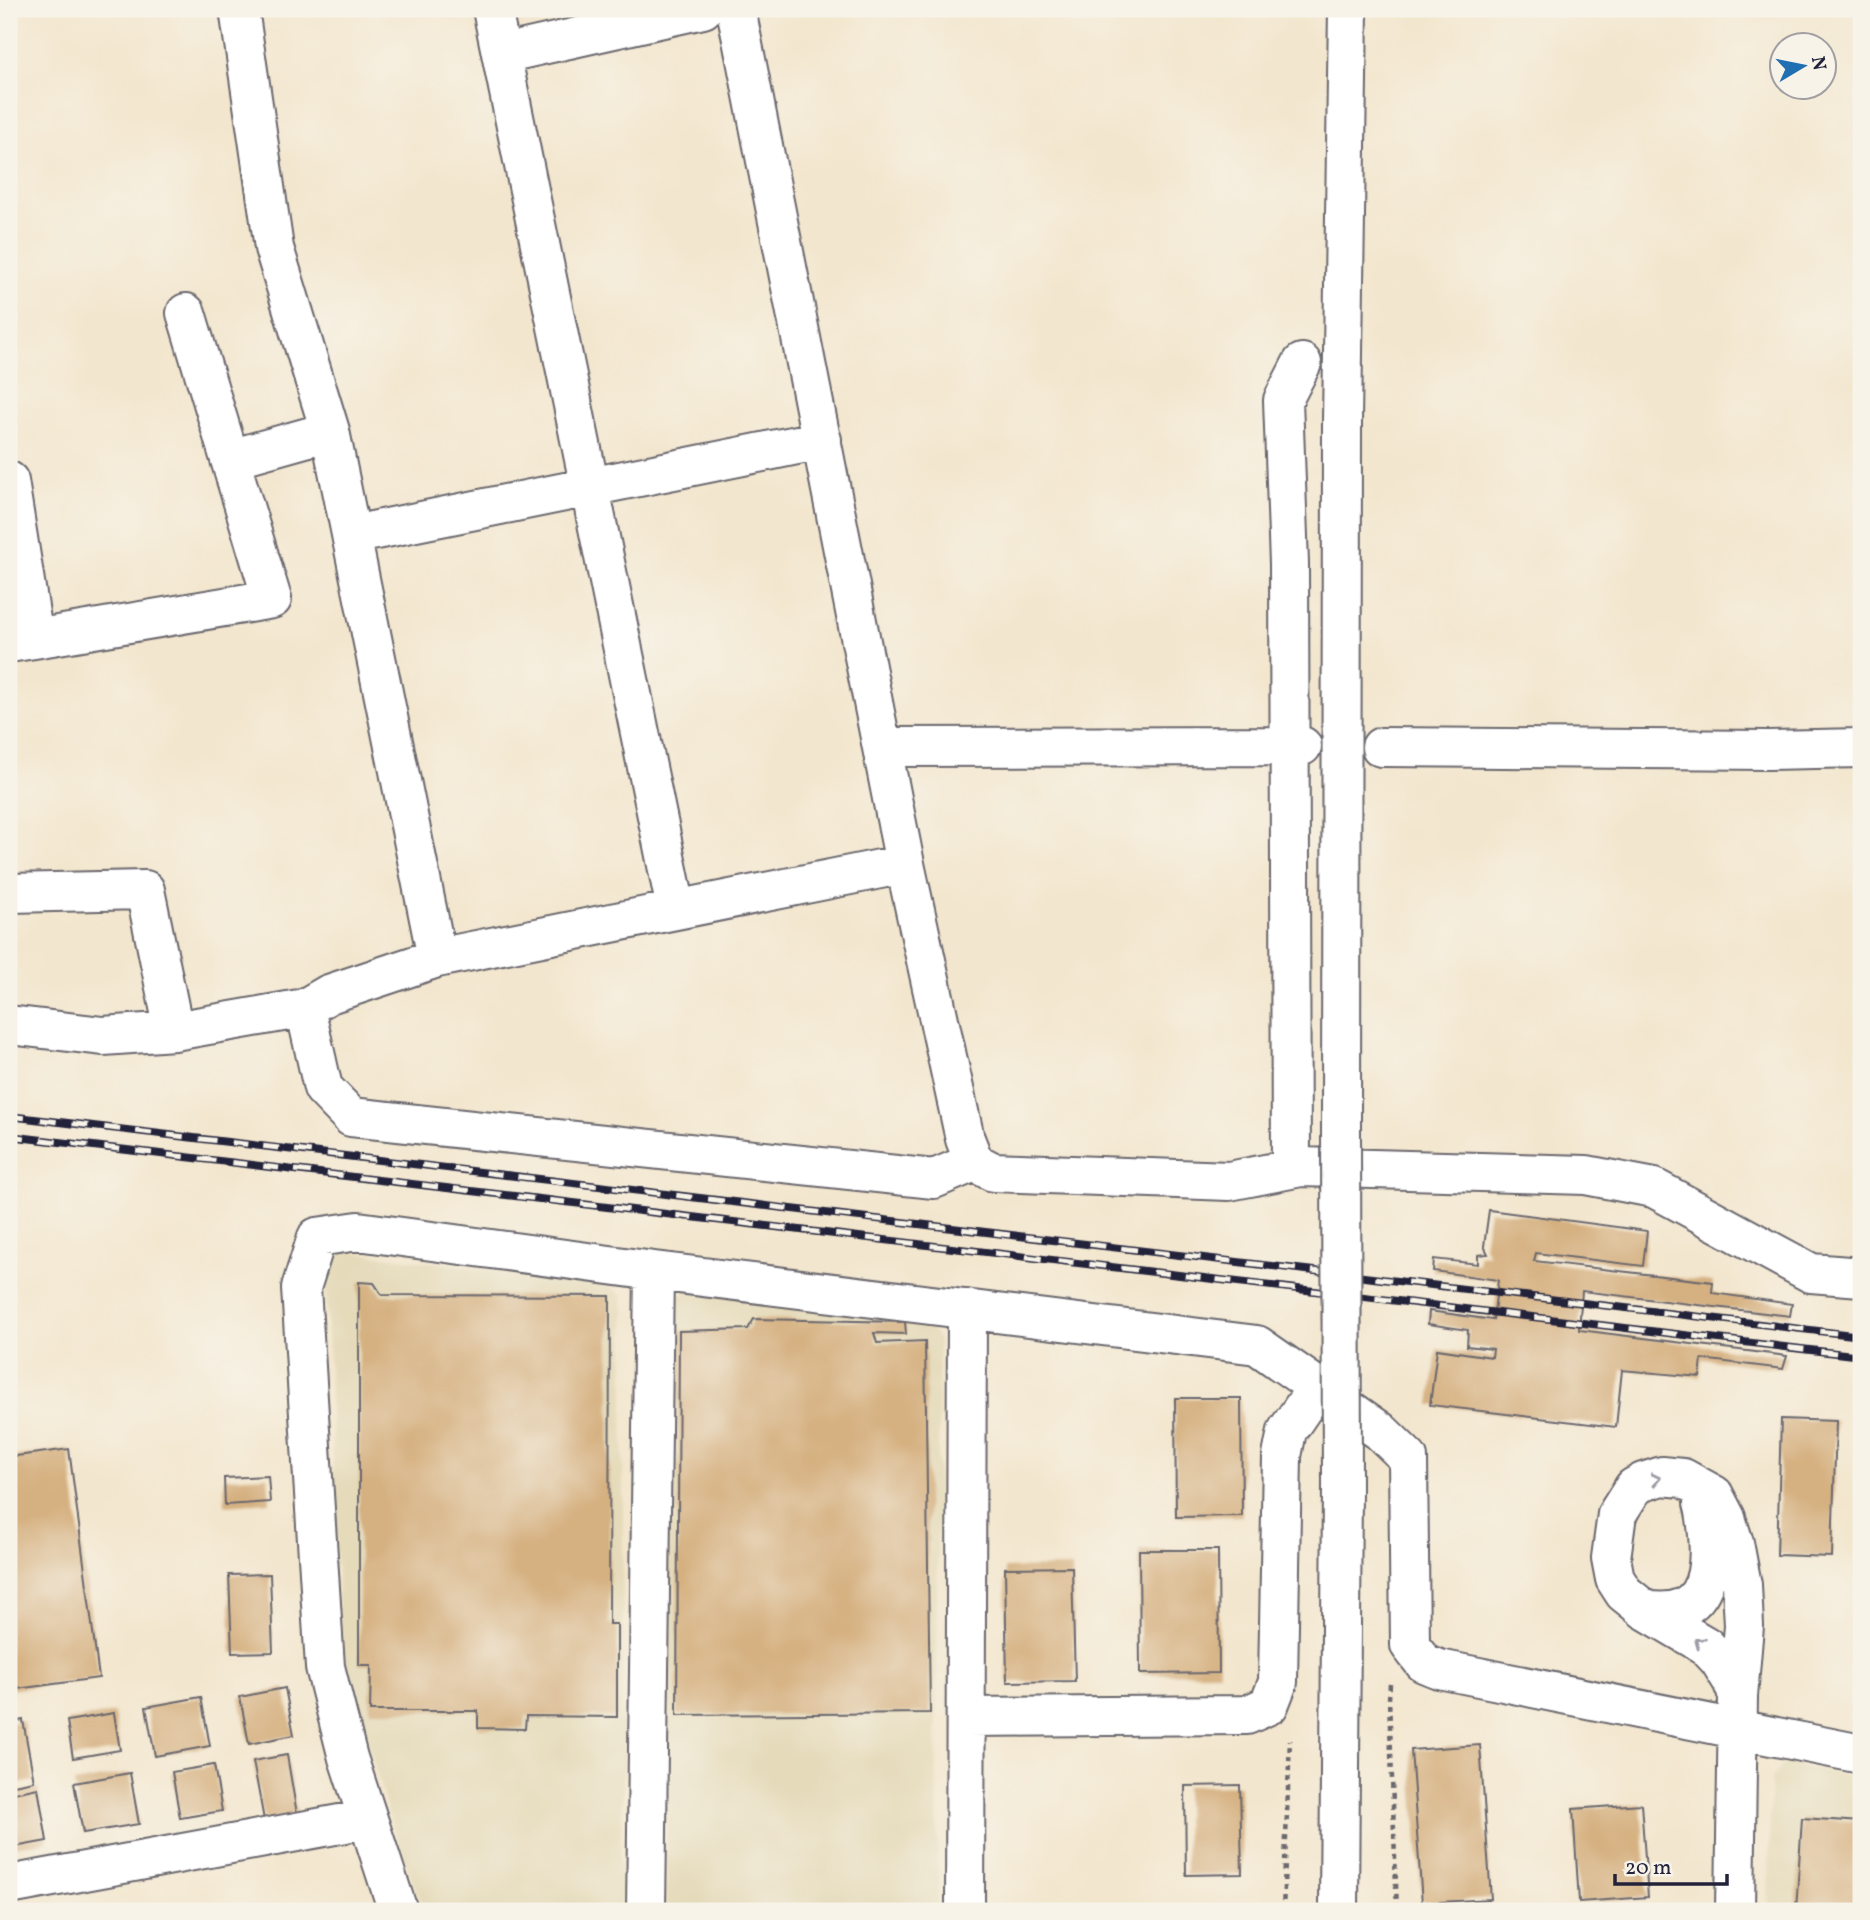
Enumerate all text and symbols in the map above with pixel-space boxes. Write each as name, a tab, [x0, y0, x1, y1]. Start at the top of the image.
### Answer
north arrow	[1769, 32, 1839, 102]
text: N	[1804, 54, 1832, 73]
one-way arrow	[1649, 1472, 1661, 1487]
one-way arrow	[1694, 1638, 1707, 1650]
scale bar	[1615, 1843, 1727, 1887]
text: 20 m	[1625, 1854, 1671, 1883]

